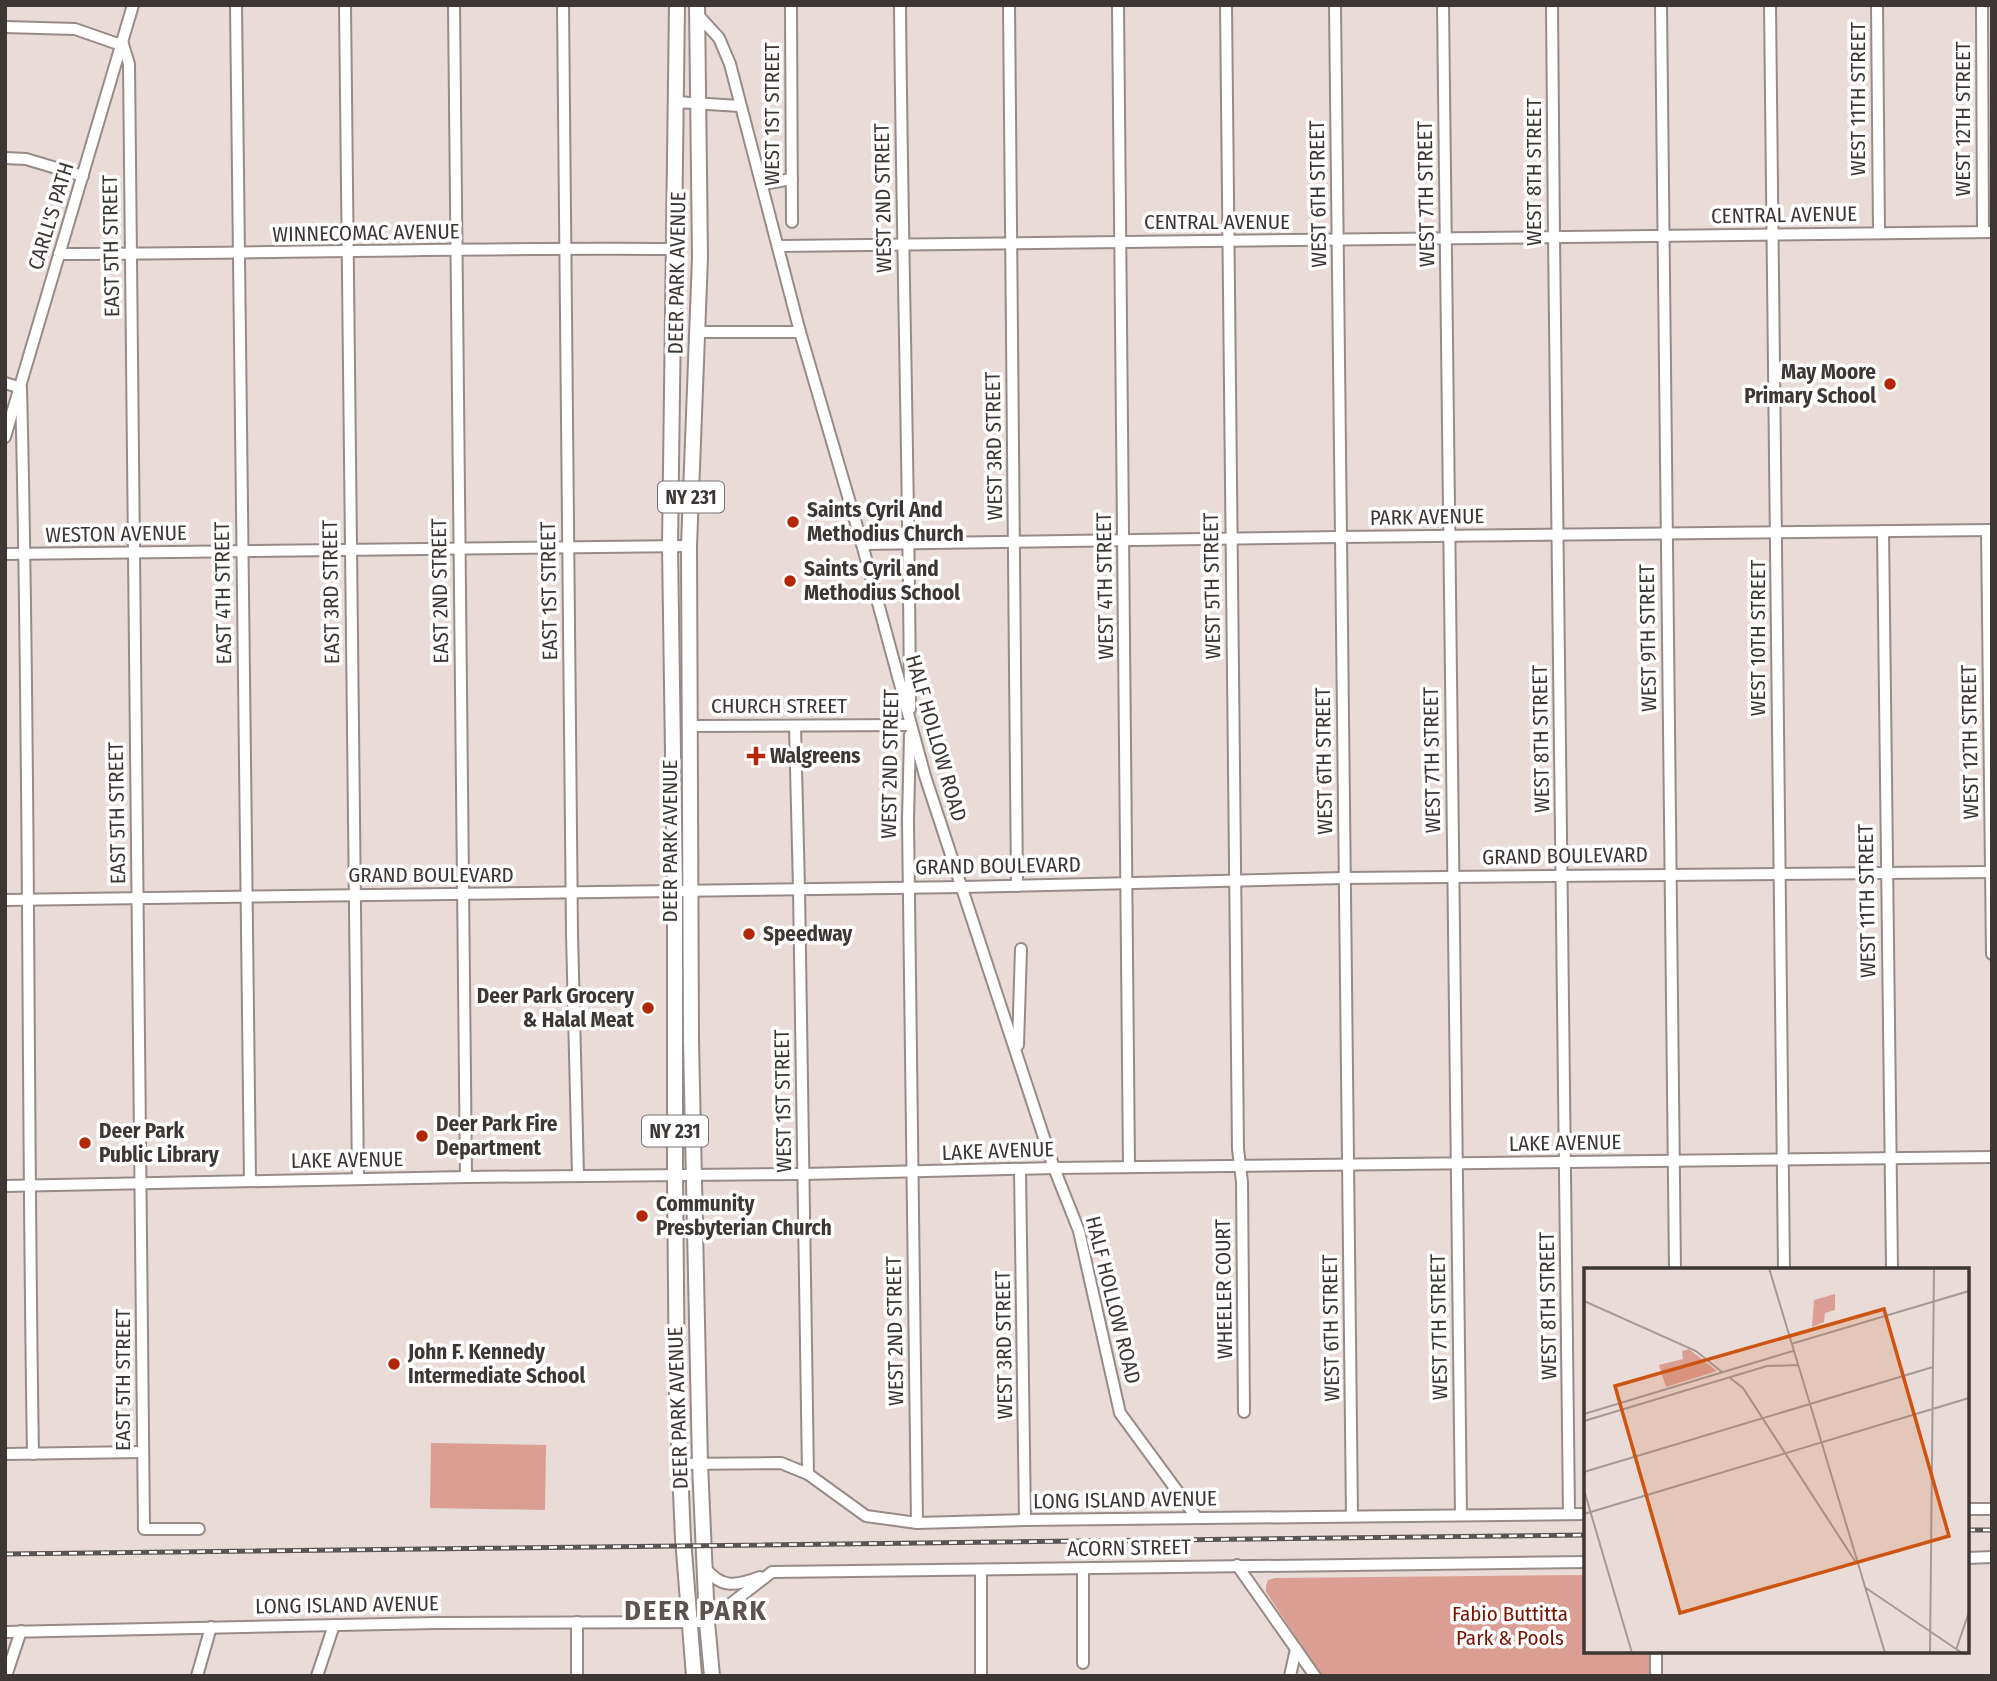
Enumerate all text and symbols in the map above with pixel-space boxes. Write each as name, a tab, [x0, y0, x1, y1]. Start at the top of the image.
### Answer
street label: WEST 11TH STREET	[1845, 22, 1871, 176]
street label: WEST 12TH STREET	[1950, 41, 1976, 196]
street label: WEST 1ST STREET	[759, 42, 785, 186]
street label: WEST 8TH STREET	[1521, 98, 1547, 246]
street label: WEST 6TH STREET	[1304, 120, 1332, 268]
street label: WEST 7TH STREET	[1412, 120, 1440, 267]
street label: WEST 2ND STREET	[869, 123, 897, 273]
street label: CARLL'S PATH	[22, 159, 80, 273]
street label: EAST 5TH STREET	[97, 174, 125, 317]
street label: DEER PARK AVENUE	[663, 191, 691, 355]
street label: CENTRAL AVENUE	[1711, 201, 1857, 229]
street label: CENTRAL AVENUE	[1144, 209, 1290, 235]
street label: WINNECOMAC AVENUE	[272, 218, 460, 248]
place label: May Moore Primary School	[1744, 359, 1876, 409]
street label: WEST 3RD STREET	[980, 371, 1008, 521]
marker: May Moore Primary School	[1882, 376, 1898, 392]
road number: NY 231	[658, 482, 724, 512]
place label: Saints Cyril And Methodius Church	[807, 497, 964, 547]
street label: PARK AVENUE	[1370, 503, 1485, 531]
street label: WEST 4TH STREET	[1091, 512, 1119, 660]
street label: WEST 5TH STREET	[1198, 512, 1226, 660]
marker: Saints Cyril And Methodius Church	[785, 514, 801, 530]
street label: EAST 2ND STREET	[426, 518, 454, 664]
street label: EAST 3RD STREET	[317, 519, 345, 664]
street label: WESTON AVENUE	[45, 520, 187, 548]
street label: EAST 4TH STREET	[209, 521, 237, 664]
street label: EAST 1ST STREET	[535, 521, 563, 661]
place label: Saints Cyril and Methodius School	[804, 556, 960, 606]
street label: WEST 10TH STREET	[1745, 560, 1771, 716]
street label: WEST 9TH STREET	[1634, 564, 1662, 712]
marker: Saints Cyril and Methodius School	[782, 573, 798, 589]
street label: HALF HOLLOW ROAD	[900, 652, 972, 824]
street label: WEST 12TH STREET	[1956, 664, 1984, 820]
street label: WEST 8TH STREET	[1527, 665, 1555, 813]
street label: WEST 7TH STREET	[1418, 686, 1446, 833]
street label: WEST 6TH STREET	[1310, 687, 1338, 835]
street label: WEST 2ND STREET	[876, 689, 904, 839]
street label: CHURCH STREET	[711, 693, 847, 719]
street label: EAST 5TH STREET	[103, 741, 131, 884]
place label: Walgreens	[770, 743, 861, 769]
marker: Walgreens	[748, 748, 764, 764]
street label: DEER PARK AVENUE	[657, 759, 683, 922]
street label: WEST 11TH STREET	[1853, 824, 1881, 978]
street label: GRAND BOULEVARD	[1482, 842, 1648, 870]
street label: GRAND BOULEVARD	[915, 852, 1081, 880]
street label: GRAND BOULEVARD	[348, 862, 514, 888]
place label: Speedway	[763, 921, 853, 947]
marker: Speedway	[741, 926, 757, 942]
place label: Deer Park Grocery & Halal Meat	[477, 983, 635, 1033]
marker: Deer Park Grocery & Halal Meat	[640, 1000, 656, 1016]
street label: WEST 1ST STREET	[769, 1029, 797, 1173]
place label: Deer Park Fire Department	[436, 1111, 558, 1161]
road number: NY 231	[642, 1116, 708, 1147]
place label: Deer Park Public Library	[99, 1118, 220, 1168]
marker: Deer Park Fire Department	[414, 1128, 430, 1144]
street label: LAKE AVENUE	[1509, 1129, 1622, 1157]
marker: Deer Park Public Library	[77, 1135, 93, 1151]
street label: LAKE AVENUE	[941, 1136, 1055, 1166]
street label: LAKE AVENUE	[291, 1146, 404, 1174]
place label: Community Presbyterian Church	[656, 1191, 832, 1241]
marker: Community Presbyterian Church	[634, 1208, 650, 1224]
street label: HALF HOLLOW ROAD	[1080, 1213, 1146, 1387]
street label: WHEELER COURT	[1210, 1218, 1238, 1359]
street label: WEST 8TH STREET	[1534, 1232, 1562, 1380]
street label: WEST 7TH STREET	[1425, 1253, 1453, 1400]
street label: WEST 6TH STREET	[1317, 1254, 1345, 1402]
street label: WEST 2ND STREET	[881, 1256, 909, 1406]
inset map	[1584, 1268, 1969, 1653]
street label: WEST 3RD STREET	[990, 1270, 1018, 1420]
street label: EAST 5TH STREET	[110, 1309, 136, 1451]
street label: DEER PARK AVENUE	[662, 1326, 694, 1490]
place label: John F. Kennedy Intermediate School	[407, 1339, 586, 1389]
marker: John F. Kennedy Intermediate School	[386, 1356, 402, 1372]
street label: LONG ISLAND AVENUE	[1033, 1485, 1217, 1515]
street label: ACORN STREET	[1067, 1534, 1191, 1562]
street label: LONG ISLAND AVENUE	[255, 1590, 439, 1620]
district label: DEER PARK	[624, 1594, 768, 1627]
park label: Fabio Buttitta Park & Pools	[1452, 1601, 1568, 1651]

